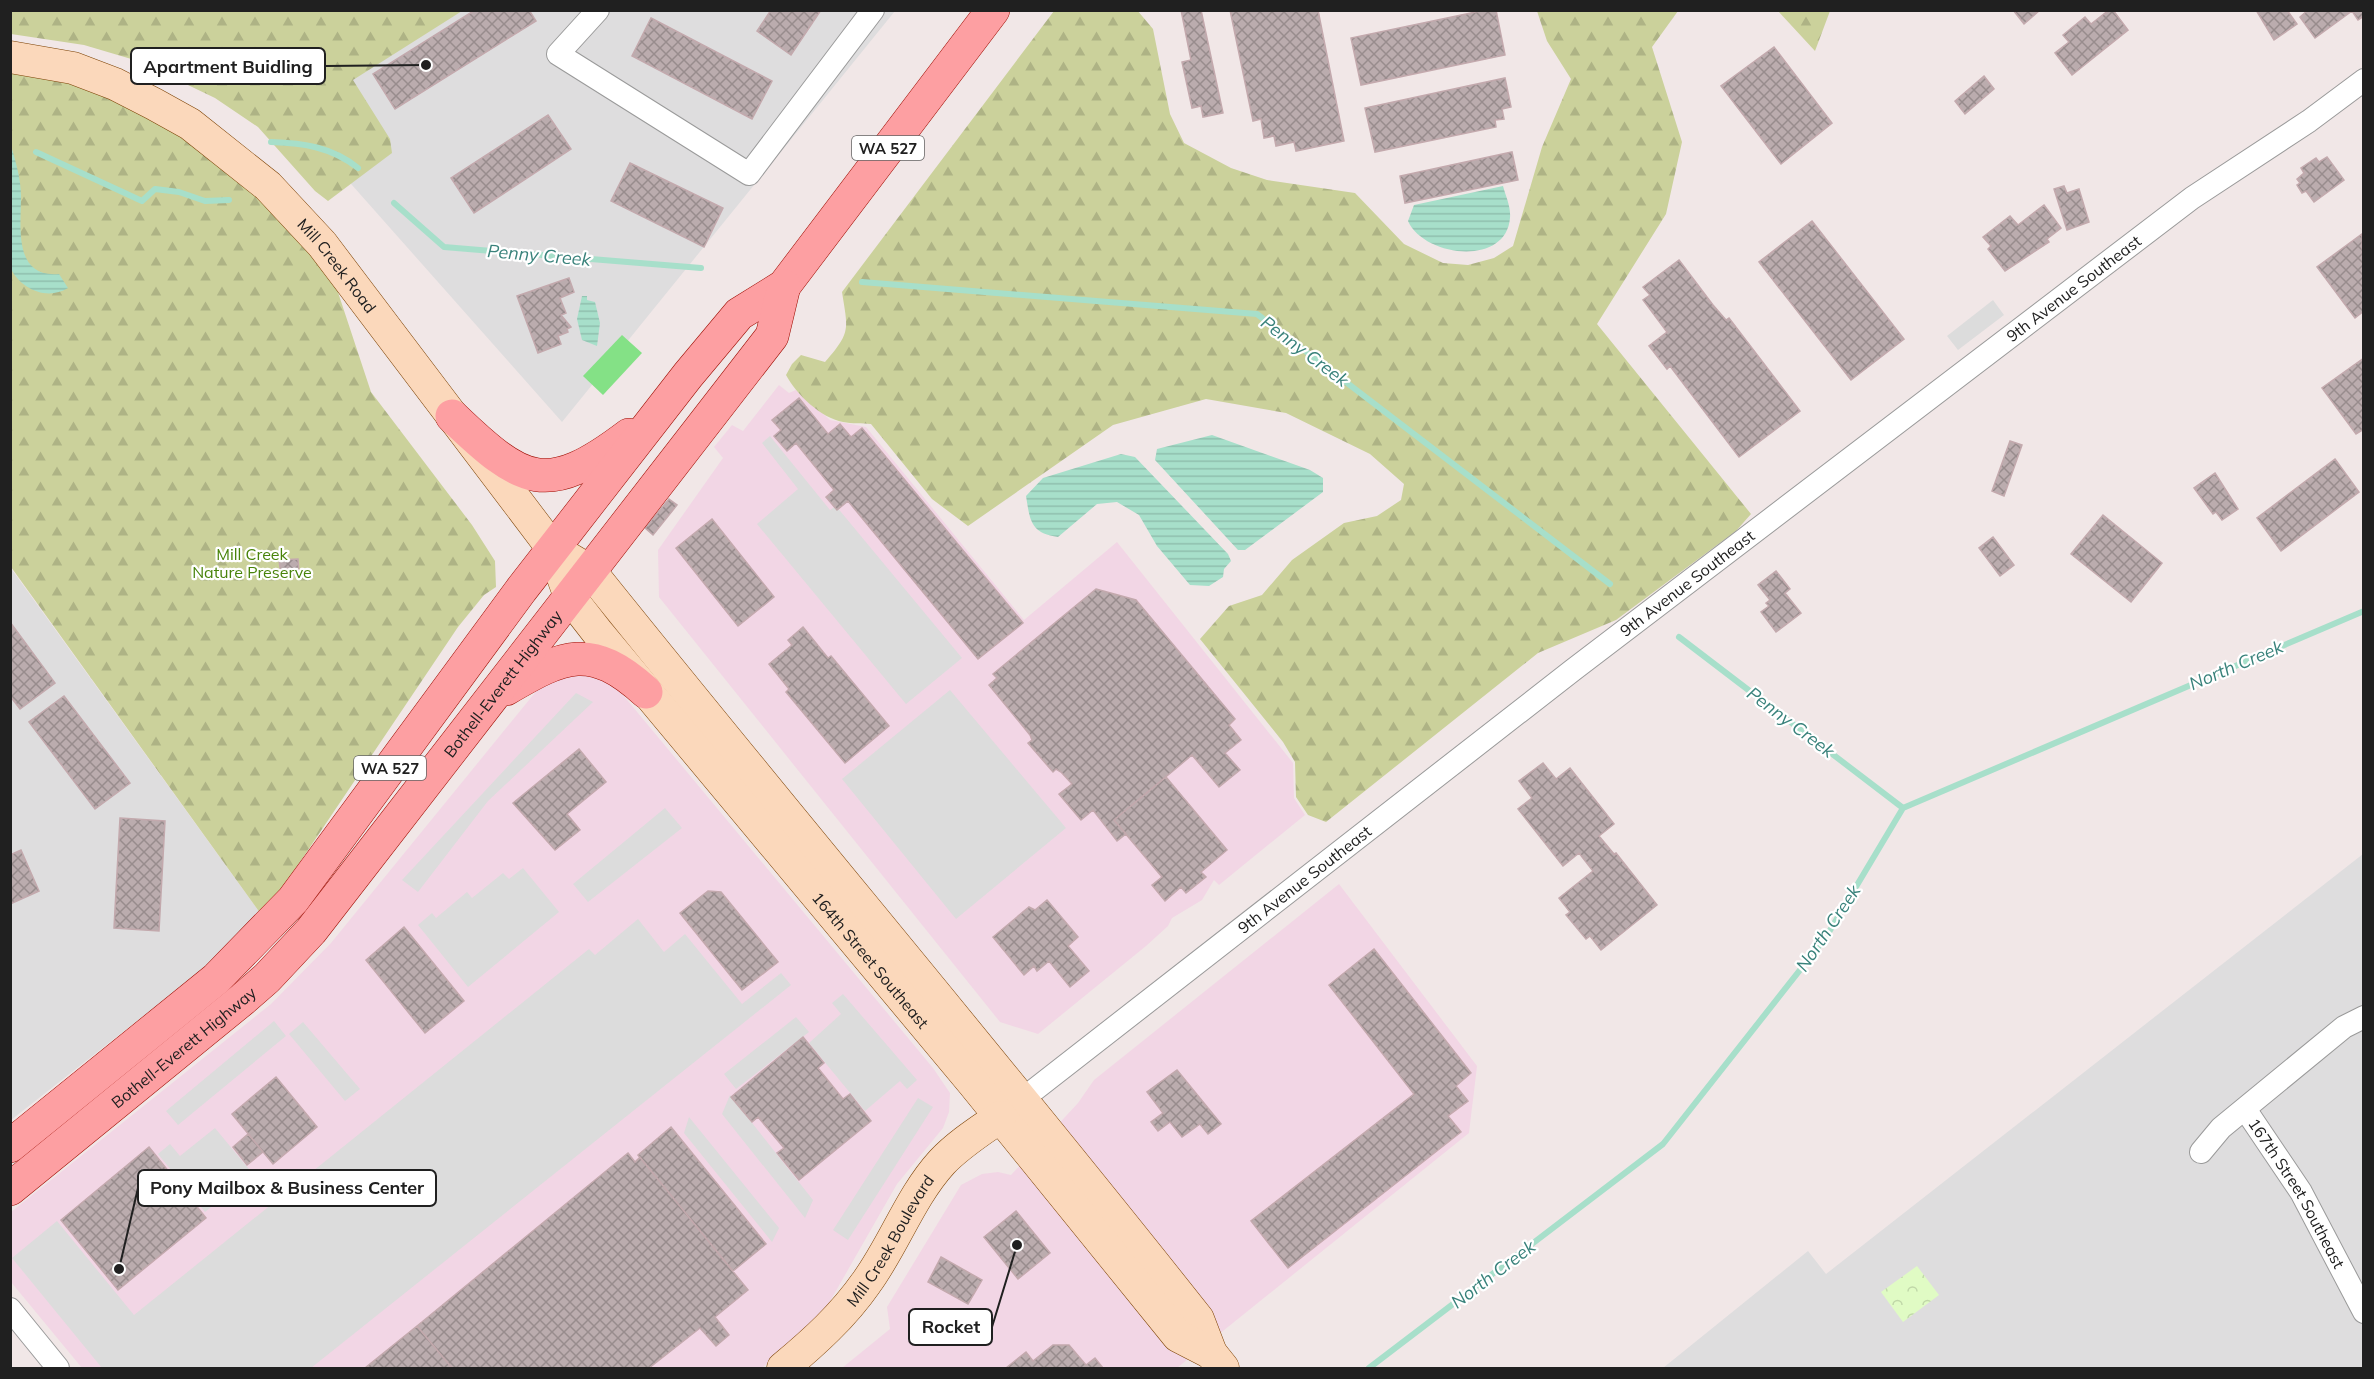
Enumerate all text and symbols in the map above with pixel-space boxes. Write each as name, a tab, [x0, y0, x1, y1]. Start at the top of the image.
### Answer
callout: Apartment Buidling	[131, 48, 325, 84]
text: Apartment Buidling	[143, 55, 313, 78]
road number: WA 527	[852, 136, 924, 160]
street label: Mill Creek Road	[293, 214, 381, 317]
street label: 9th Avenue Southeast	[2002, 230, 2145, 346]
water label: Penny Creek	[486, 239, 593, 271]
water label: Penny Creek	[1257, 311, 1354, 392]
street label: 9th Avenue Southeast	[1616, 525, 1759, 641]
park label: Mill Creek Nature Preserve	[192, 544, 312, 582]
street label: Bothell-Everett Highway	[439, 605, 566, 761]
water label: North Creek	[2186, 635, 2287, 695]
water label: Penny Creek	[1743, 682, 1840, 763]
road number: WA 527	[354, 756, 426, 780]
street label: 9th Avenue Southeast	[1234, 821, 1376, 938]
water label: North Creek	[1791, 880, 1866, 976]
street label: 164th Street Southeast	[808, 888, 933, 1033]
street label: Bothell-Everett Highway	[107, 982, 260, 1112]
street label: 167th Street Southeast	[2244, 1114, 2349, 1272]
callout: Pony Mailbox & Business Center	[138, 1170, 436, 1206]
street label: Mill Creek Boulevard	[842, 1171, 938, 1310]
text: Pony Mailbox & Business Center	[150, 1176, 425, 1199]
water label: North Creek	[1446, 1234, 1540, 1313]
callout: Rocket	[909, 1309, 992, 1345]
text: Rocket	[922, 1315, 980, 1338]

